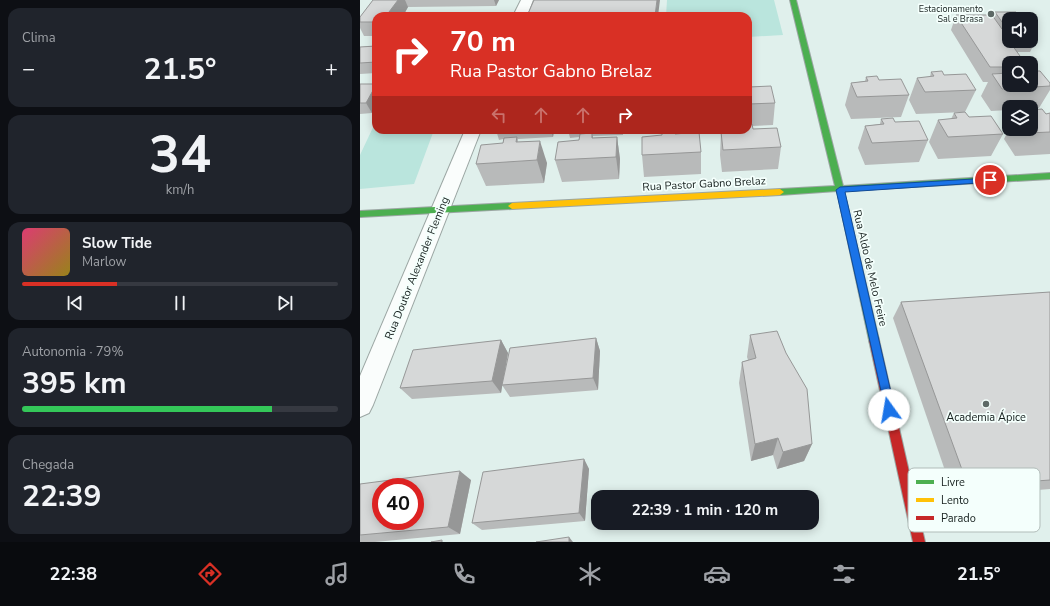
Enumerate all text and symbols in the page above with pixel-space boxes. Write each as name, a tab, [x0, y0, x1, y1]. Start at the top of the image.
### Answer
place label: Estacionamento Sal e Brasa	[919, 3, 983, 25]
marker: Estacionamento Sal e Brasa	[986, 9, 996, 19]
map controls	[1002, 12, 1038, 136]
button: sound	[1002, 12, 1038, 48]
text: 70 m	[450, 23, 516, 61]
icon: right	[384, 28, 436, 80]
text: Clima	[22, 29, 56, 47]
text: 21.5°	[144, 49, 216, 90]
text: −	[22, 54, 35, 84]
text: +	[325, 54, 338, 84]
button: search	[1002, 56, 1038, 92]
text: Rua Pastor Gabno Brelaz	[450, 59, 652, 83]
button: layers	[1002, 100, 1038, 136]
icon: left	[488, 104, 510, 126]
icon: ahead	[530, 104, 552, 126]
icon: ahead	[572, 104, 594, 126]
icon: right	[614, 104, 636, 126]
text: 34	[149, 119, 211, 190]
pin	[973, 163, 1007, 197]
icon: arrive	[979, 169, 1001, 191]
street label: Rua Pastor Gabno Brelaz	[642, 173, 766, 195]
text: km/h	[166, 181, 194, 199]
street label: Rua Doutor Alexander Fleming	[381, 194, 453, 342]
street label: Rua Aldo de Melo Freire	[849, 208, 891, 328]
text: Slow Tide	[82, 233, 152, 253]
text: Marlow	[82, 253, 127, 271]
icon: previous	[64, 292, 86, 314]
icon: pause	[169, 292, 191, 314]
icon: next	[274, 292, 296, 314]
text: Autonomia · 79%	[22, 343, 123, 361]
text: 395 km	[22, 363, 127, 404]
position arrow	[868, 389, 910, 431]
marker: Academia Ápice	[981, 399, 991, 409]
place label: Academia Ápice	[946, 409, 1026, 425]
text: Chegada	[22, 456, 74, 474]
legend	[908, 468, 1040, 532]
text: Livre	[941, 475, 965, 490]
text: 22:39	[22, 476, 101, 517]
speed limit sign: 40	[372, 478, 424, 530]
text: Lento	[941, 493, 969, 508]
text: 22:39 · 1 min · 120 m	[632, 500, 778, 520]
text: Parado	[941, 511, 976, 526]
icon: directions	[196, 560, 224, 588]
icon: music	[323, 560, 351, 588]
icon: phone	[450, 560, 478, 588]
icon: climate	[576, 560, 604, 588]
icon: car	[703, 560, 731, 588]
icon: filters	[830, 560, 858, 588]
text: 22:38	[49, 562, 97, 586]
text: 21.5°	[957, 562, 1001, 586]

